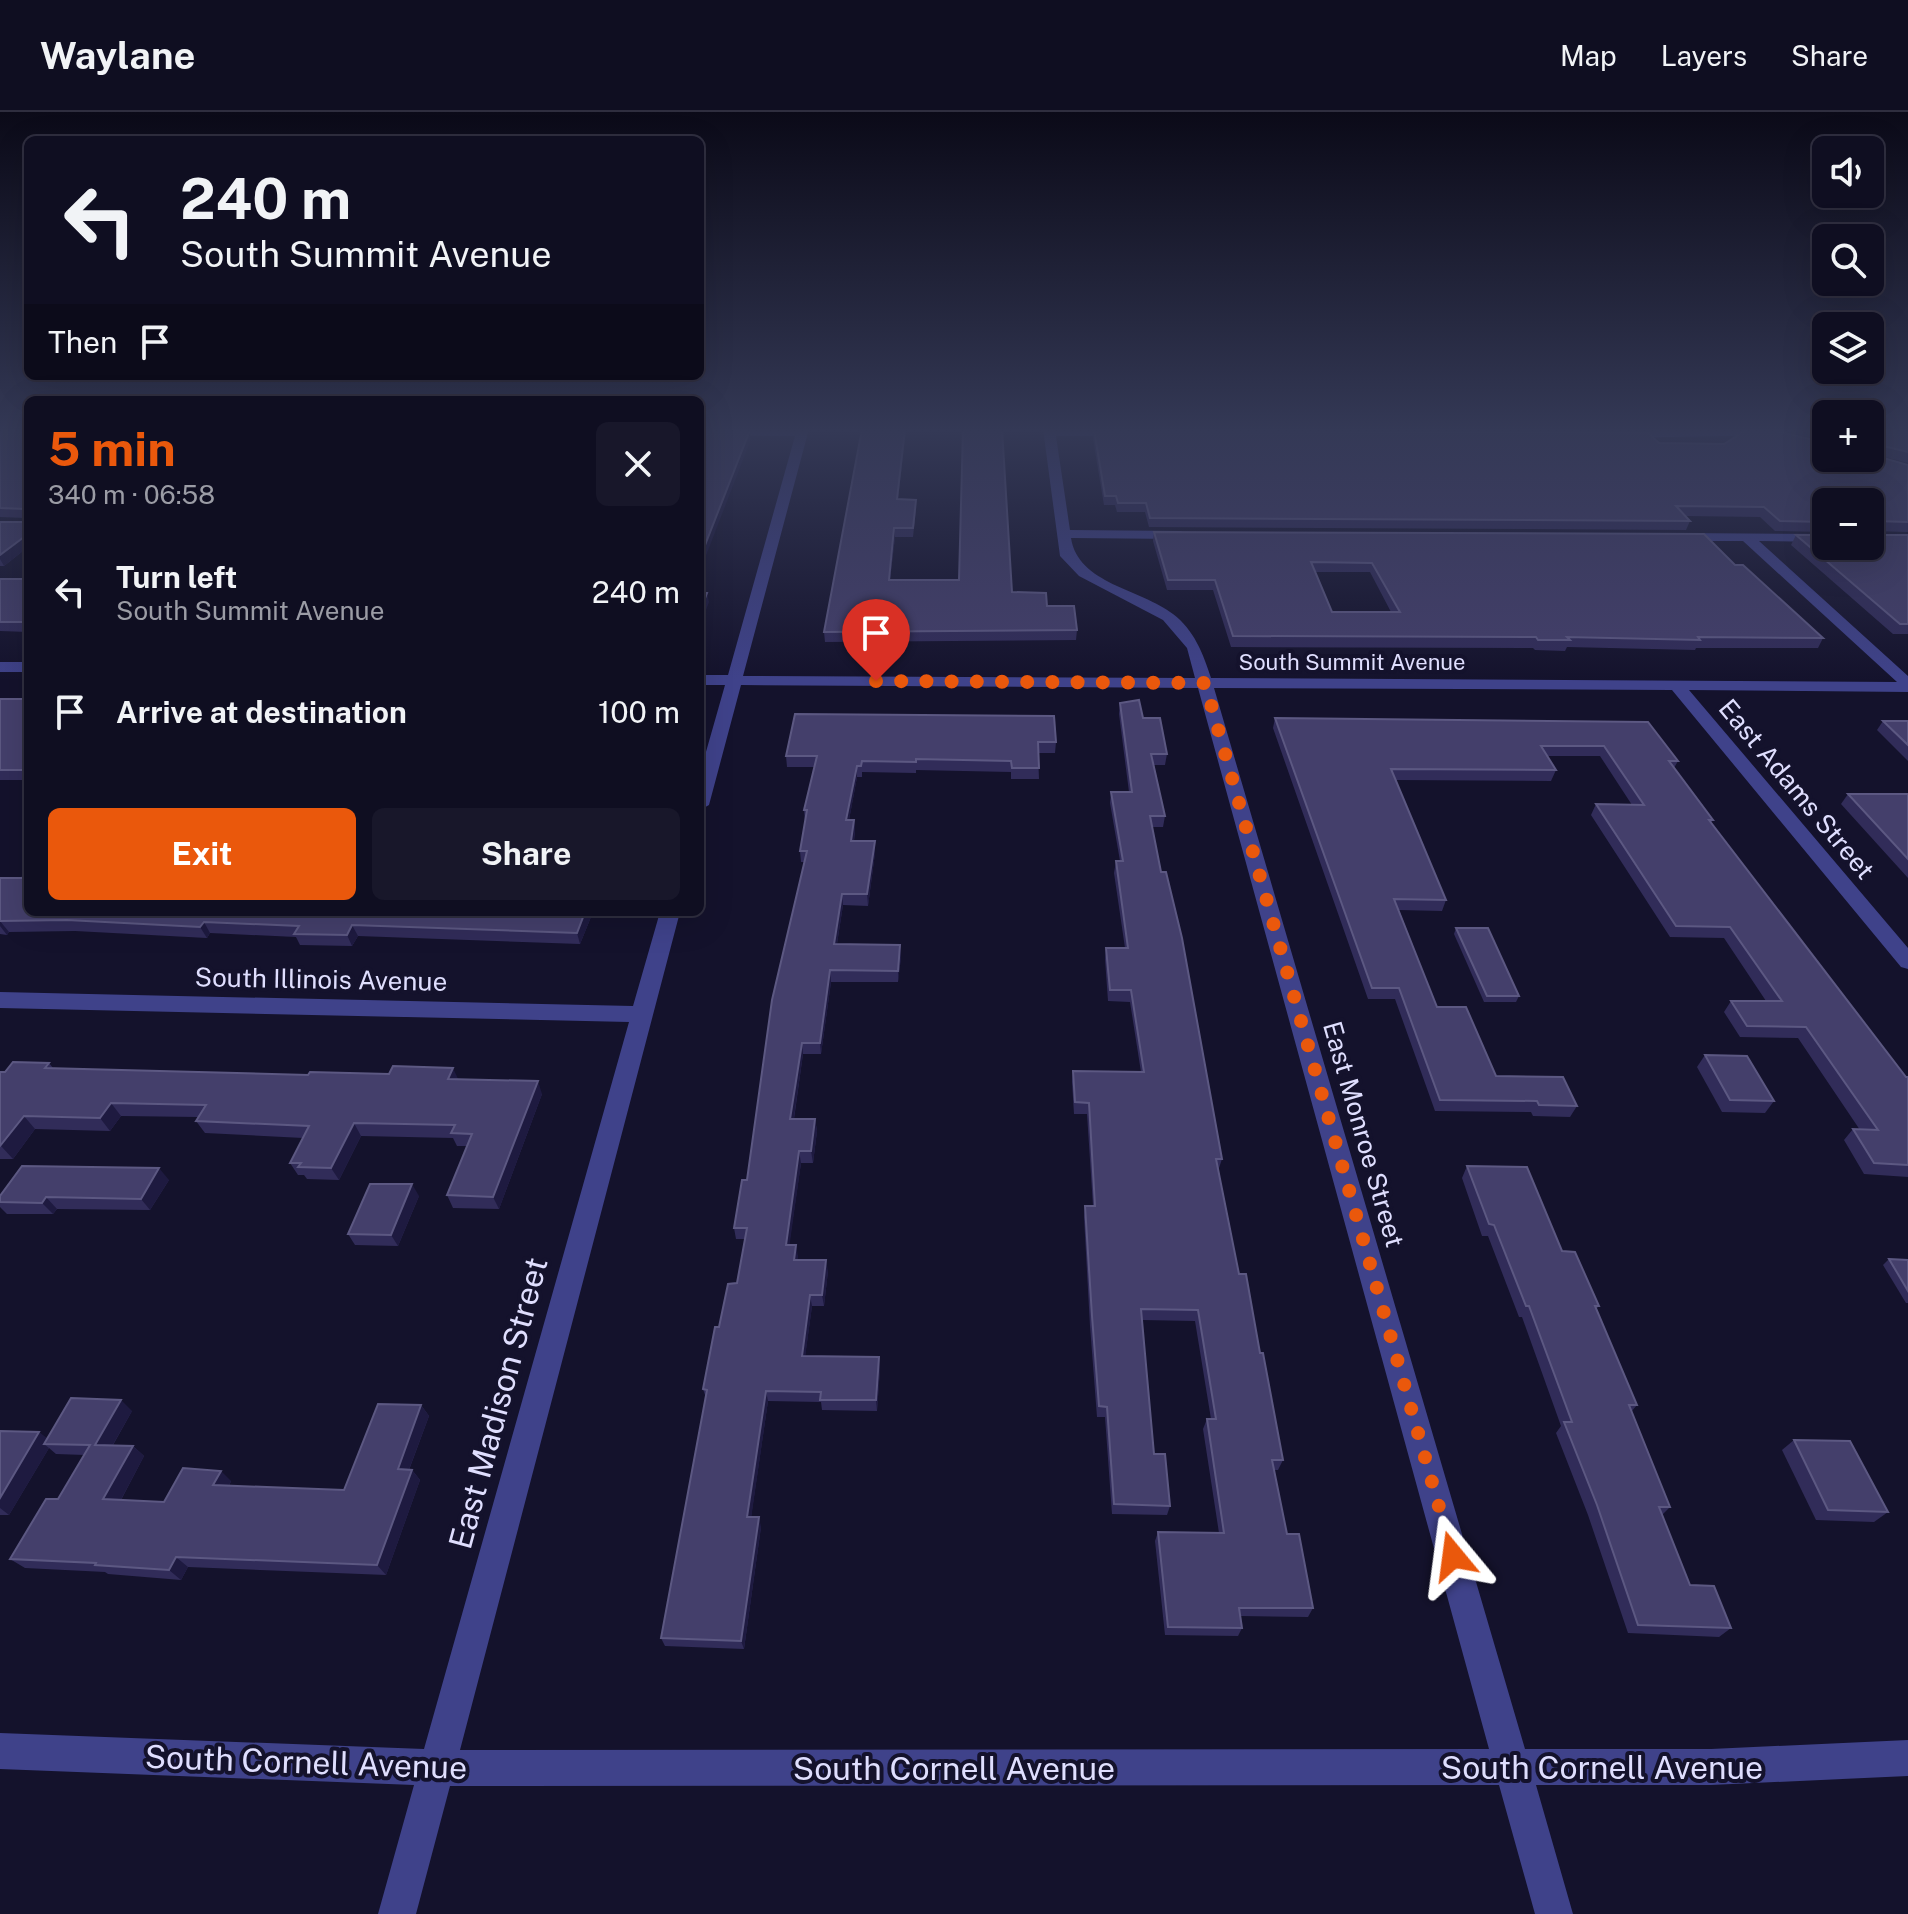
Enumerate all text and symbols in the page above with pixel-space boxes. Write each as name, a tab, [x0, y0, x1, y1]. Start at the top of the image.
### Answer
text: Waylane	[40, 33, 195, 78]
text: Map	[1560, 39, 1617, 72]
text: Layers	[1661, 39, 1747, 72]
text: Share	[1791, 39, 1868, 72]
map controls	[1812, 136, 1884, 560]
button: sound	[1812, 136, 1884, 208]
text: 240 m	[180, 166, 351, 232]
icon: left	[48, 168, 152, 272]
button: search	[1812, 224, 1884, 296]
text: South Summit Avenue	[180, 233, 552, 275]
button: layers	[1812, 312, 1884, 384]
icon: arrive	[133, 320, 177, 364]
text: Then	[48, 324, 117, 360]
button: +	[1812, 400, 1884, 472]
text: 5 min	[48, 420, 176, 477]
button: close	[596, 422, 680, 506]
text: 340 m · 06:58	[48, 479, 215, 510]
button: −	[1812, 488, 1884, 560]
text: Turn left	[116, 559, 237, 595]
icon: left	[48, 570, 92, 614]
text: 240 m	[592, 574, 680, 610]
text: South Summit Avenue	[116, 595, 384, 626]
pin	[842, 599, 910, 681]
icon: arrive	[854, 611, 898, 655]
street label: South Summit Avenue	[1238, 649, 1466, 675]
icon: arrive	[48, 690, 92, 734]
street label: East Adams Street	[1713, 693, 1881, 885]
text: Arrive at destination	[116, 694, 407, 730]
text: 100 m	[598, 694, 680, 730]
button: Exit	[48, 808, 356, 900]
button: Share	[372, 808, 680, 900]
street label: South Illinois Avenue	[194, 961, 448, 997]
street label: East Monroe Street	[1317, 1017, 1411, 1251]
street label: East Madison Street	[441, 1253, 555, 1553]
position arrow	[1411, 1514, 1495, 1598]
street label: South Cornell Avenue	[144, 1738, 468, 1786]
street label: South Cornell Avenue	[1441, 1749, 1763, 1786]
street label: South Cornell Avenue	[793, 1750, 1115, 1787]

